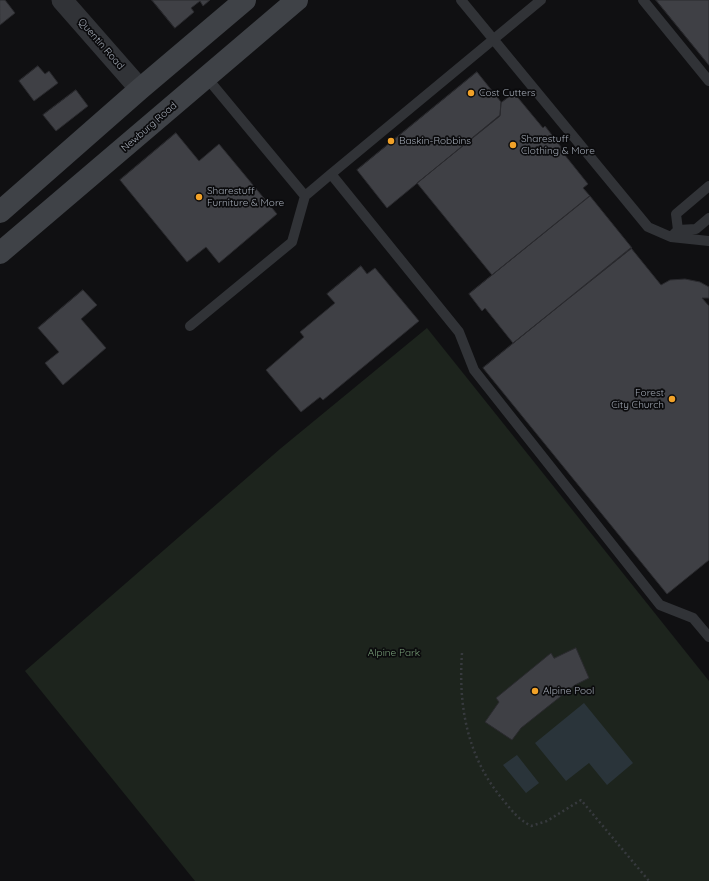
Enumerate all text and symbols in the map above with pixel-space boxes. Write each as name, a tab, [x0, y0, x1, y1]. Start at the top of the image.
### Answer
street label: Quentin Road	[76, 16, 126, 72]
place label: Cost Cutters	[479, 87, 536, 99]
marker: Cost Cutters	[466, 88, 476, 98]
street label: Newburg Road	[119, 100, 179, 154]
place label: Sharestuff Clothing & More	[521, 133, 595, 156]
place label: Baskin-Robbins	[399, 135, 471, 147]
marker: Baskin-Robbins	[386, 136, 396, 146]
marker: Sharestuff Clothing & More	[508, 140, 518, 150]
place label: Sharestuff Furniture & More	[207, 185, 284, 208]
marker: Sharestuff Furniture & More	[194, 192, 204, 202]
place label: Forest City Church	[611, 387, 664, 410]
marker: Forest City Church	[667, 394, 677, 404]
park label: Alpine Park	[368, 647, 420, 659]
place label: Alpine Pool	[543, 685, 594, 697]
marker: Alpine Pool	[530, 686, 540, 696]

